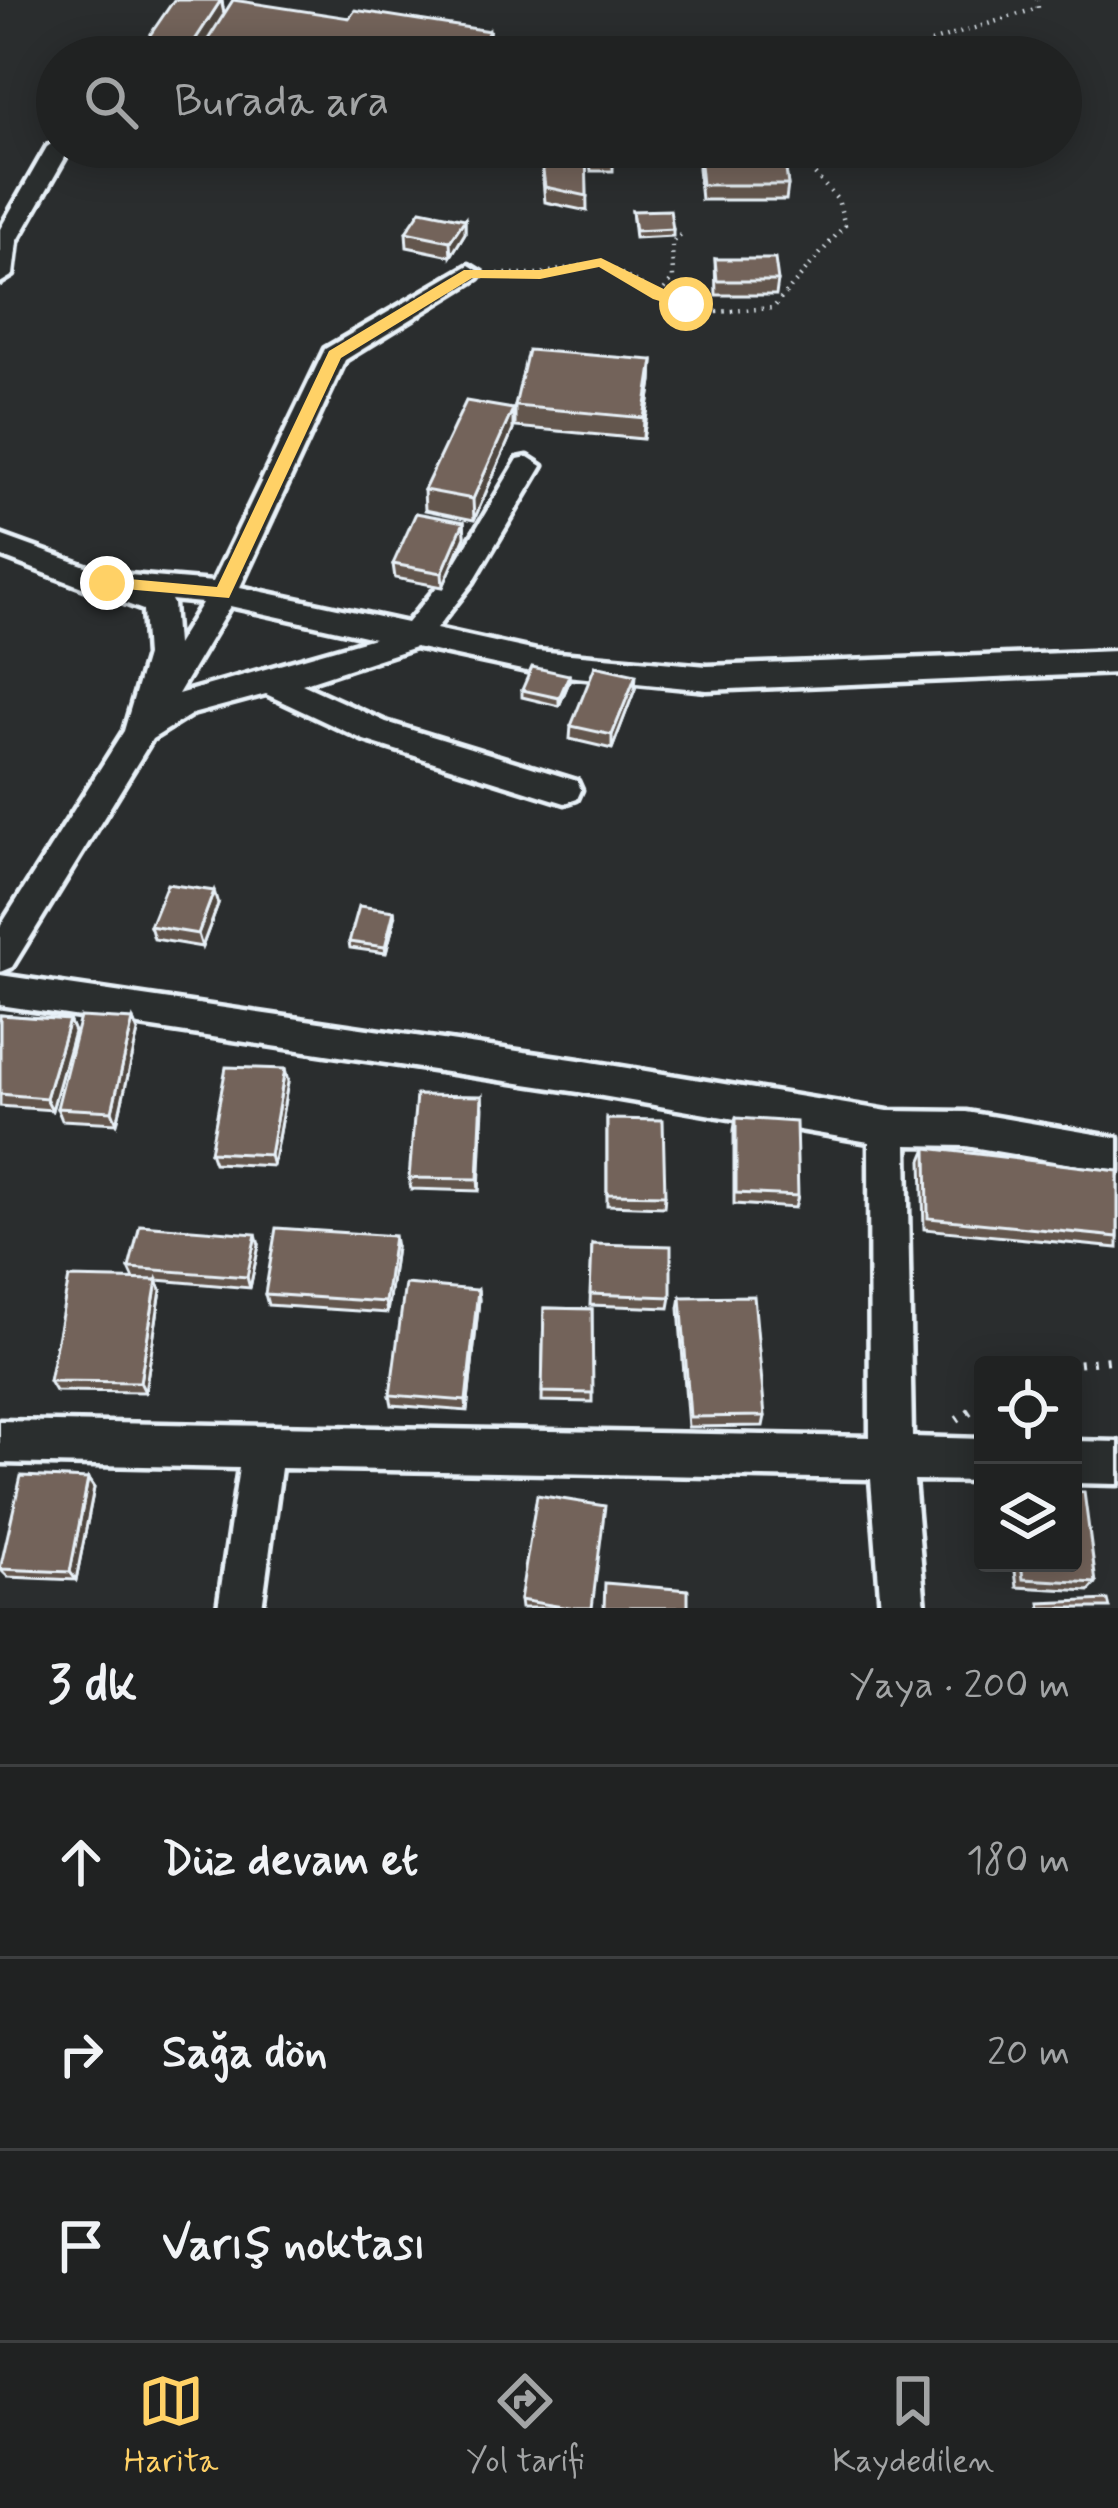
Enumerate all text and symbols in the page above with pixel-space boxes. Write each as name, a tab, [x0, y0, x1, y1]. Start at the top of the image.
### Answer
search box	[36, 36, 1082, 168]
icon: search	[78, 69, 144, 135]
text: Burada ara	[174, 73, 389, 132]
route start	[659, 277, 713, 331]
route end	[80, 556, 134, 610]
map controls	[974, 1356, 1082, 1572]
button: locate	[974, 1356, 1082, 1464]
button: layers	[974, 1464, 1082, 1572]
text: 3 dk	[48, 1653, 137, 1719]
text: Yaya · 200 m	[849, 1661, 1070, 1712]
icon: ahead	[48, 1829, 114, 1895]
text: Düz devam et	[162, 1832, 418, 1891]
text: 180 m	[966, 1836, 1070, 1887]
icon: right	[48, 2021, 114, 2087]
text: Sağa dön	[162, 2024, 327, 2083]
text: 20 m	[987, 2028, 1070, 2079]
icon: arrive	[48, 2213, 114, 2279]
text: Varış noktası	[162, 2216, 426, 2275]
tab: Harita	[124, 2368, 218, 2484]
tab: Yol tarifi	[466, 2368, 584, 2484]
tab: Kaydedilen	[832, 2368, 994, 2484]

